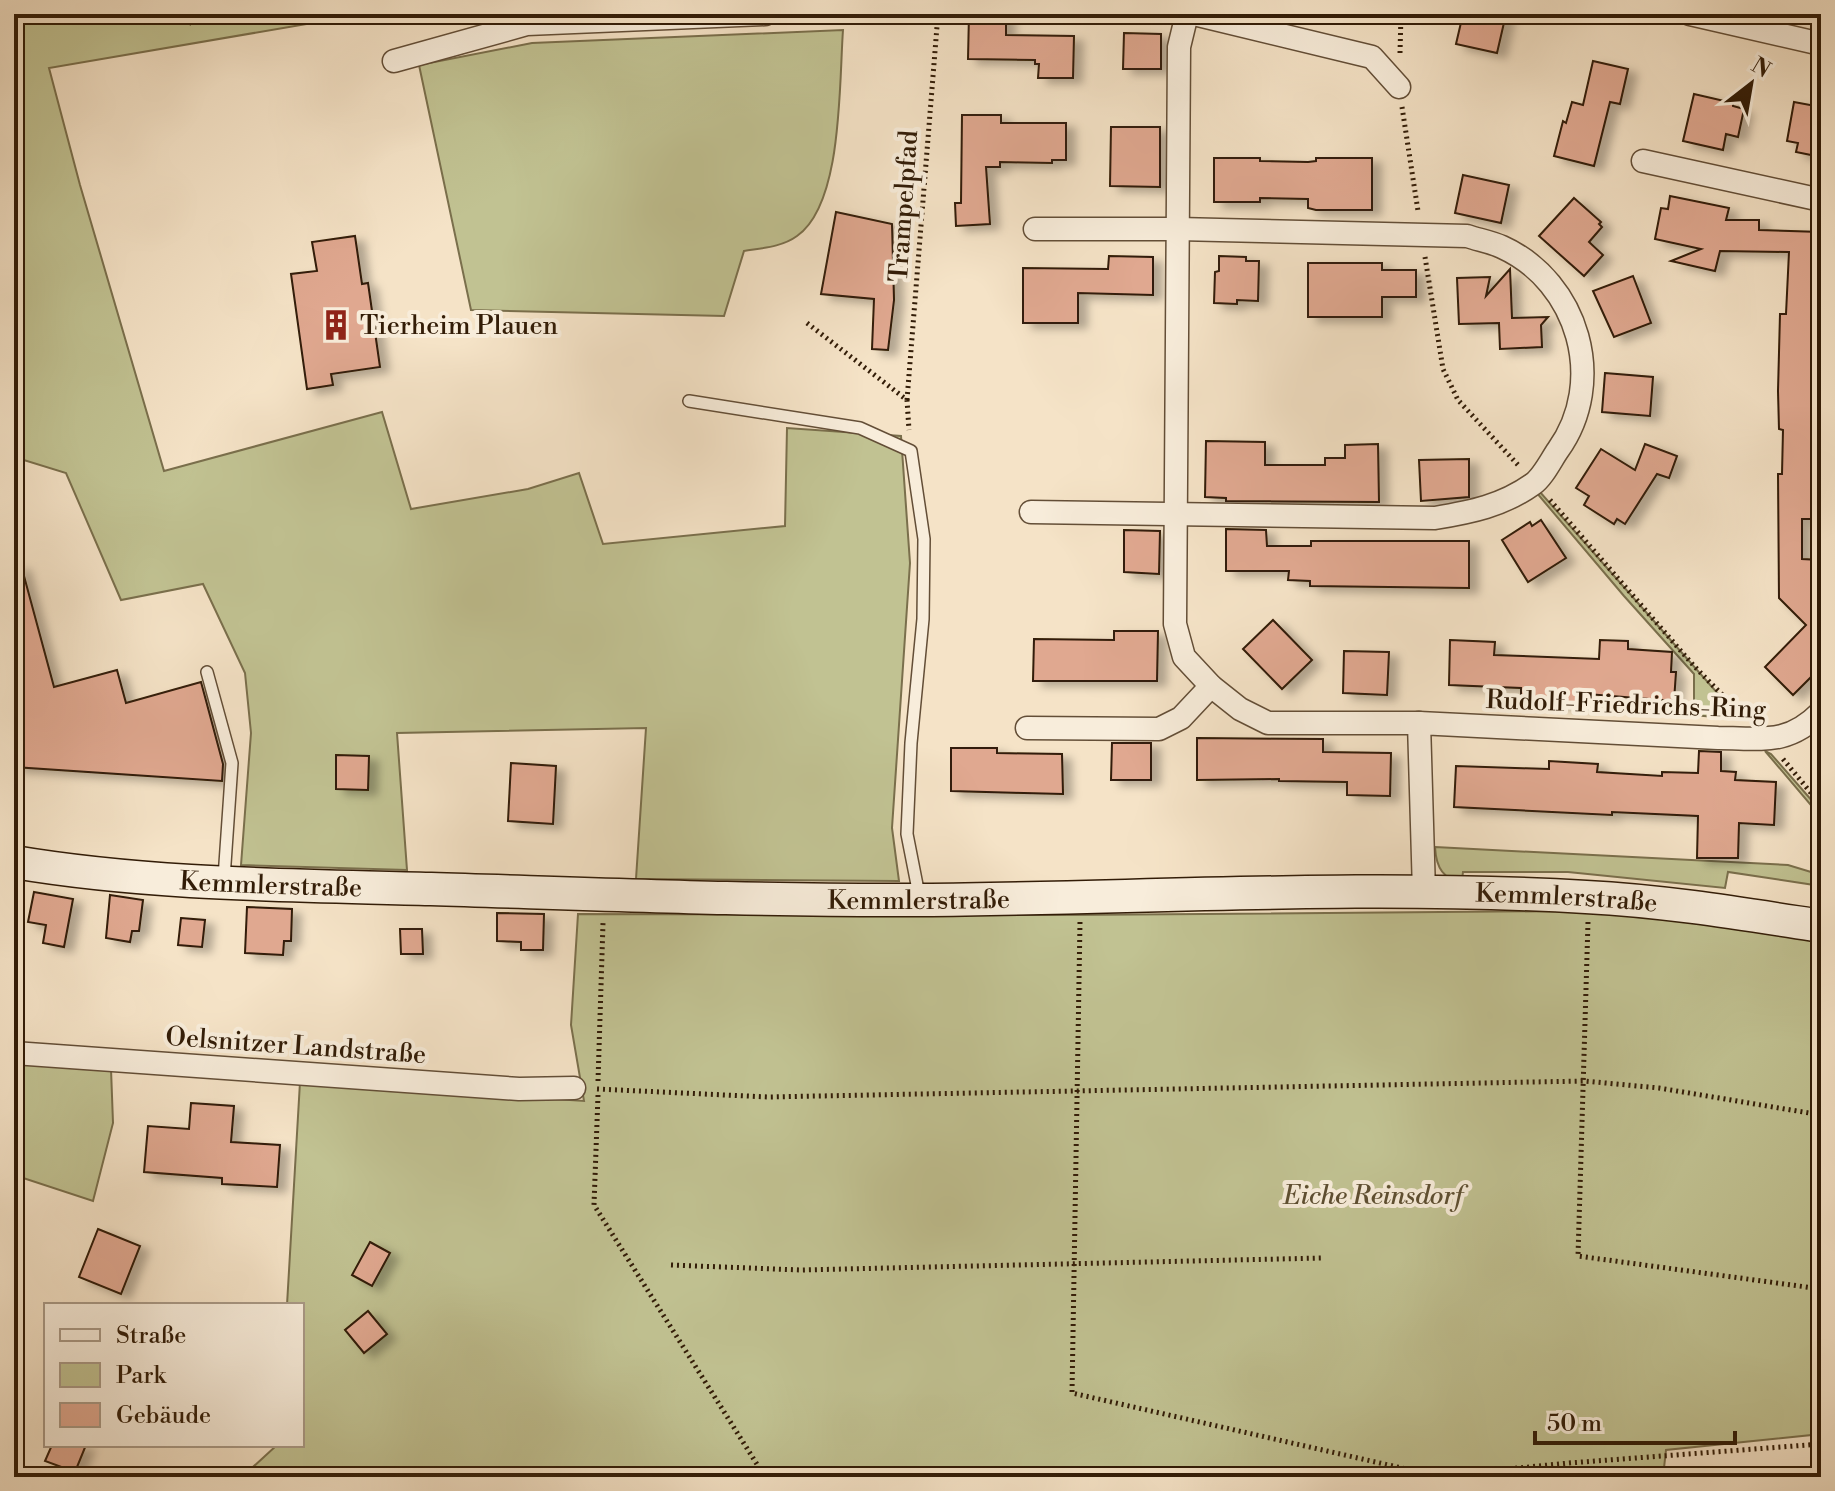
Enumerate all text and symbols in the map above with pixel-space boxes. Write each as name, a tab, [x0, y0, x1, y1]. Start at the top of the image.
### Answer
north arrow	[1711, 44, 1791, 124]
text: N	[1746, 52, 1775, 85]
street label: Trampelpfad	[883, 129, 925, 283]
building icon: Tierheim Plauen	[319, 308, 353, 342]
place label: Tierheim Plauen	[360, 310, 558, 342]
street label: Rudolf-Friedrichs-Ring	[1485, 684, 1767, 726]
street label: Kemmlerstraße	[179, 865, 362, 904]
street label: Kemmlerstraße	[1475, 878, 1659, 920]
street label: Kemmlerstraße	[827, 884, 1010, 917]
street label: Oelsnitzer Landstraße	[165, 1021, 427, 1071]
park label: Eiche Reinsdorf	[1282, 1180, 1468, 1212]
legend	[44, 1303, 304, 1447]
text: Straße	[116, 1321, 186, 1351]
text: Park	[116, 1361, 167, 1391]
scale bar	[1535, 1395, 1735, 1445]
text: Gebäude	[116, 1401, 211, 1431]
text: 50 m	[1547, 1409, 1602, 1439]

